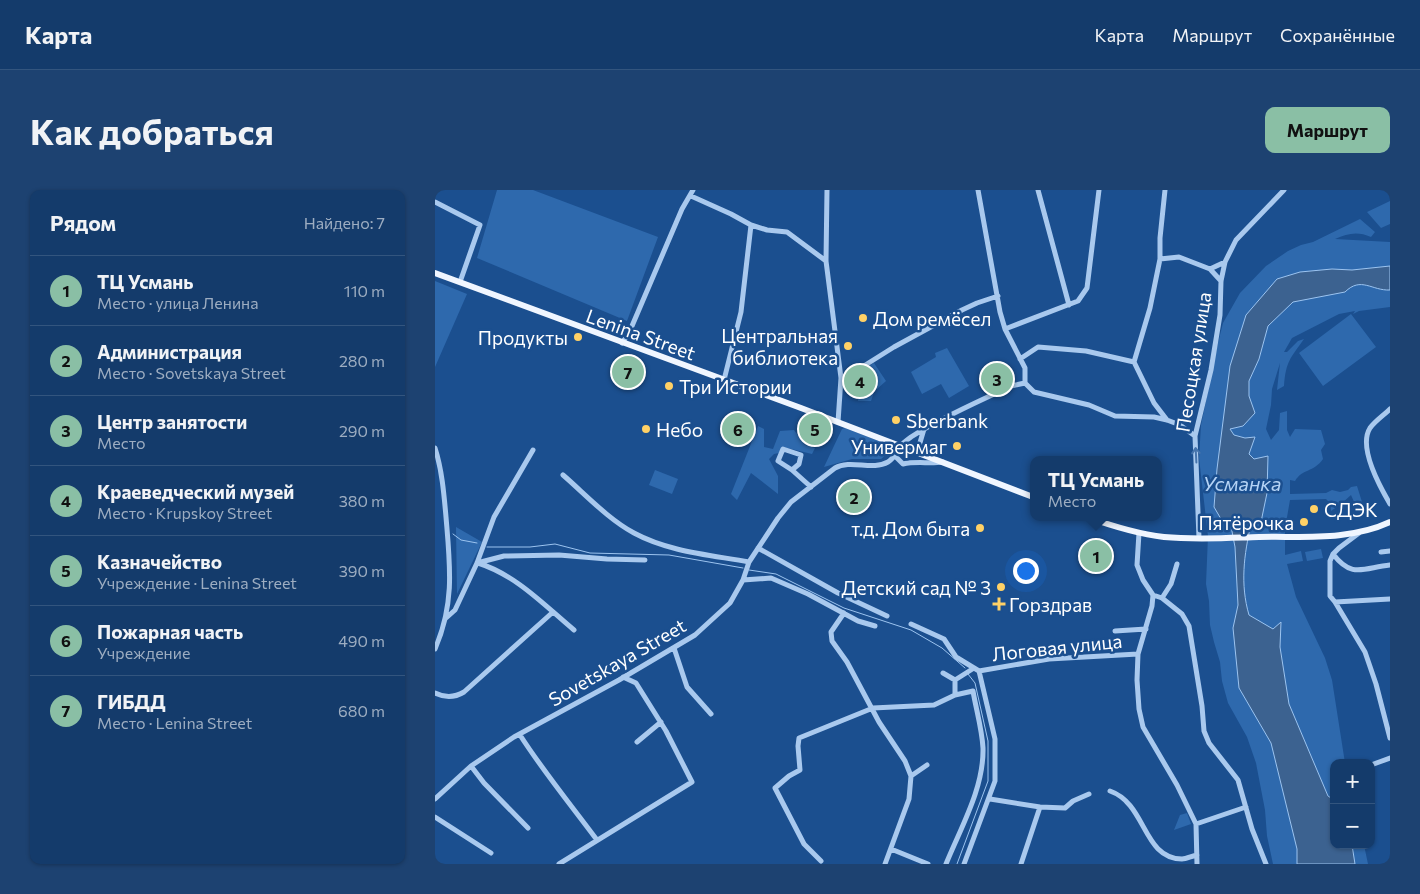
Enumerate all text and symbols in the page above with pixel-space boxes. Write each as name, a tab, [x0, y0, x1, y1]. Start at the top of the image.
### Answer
text: Карта	[25, 20, 92, 49]
text: Карта	[1095, 24, 1144, 46]
text: Маршрут	[1172, 24, 1252, 46]
text: Сохранённые	[1280, 24, 1395, 46]
button: Маршрут	[1265, 107, 1390, 153]
text: Как добраться	[30, 109, 274, 152]
text: Рядом	[50, 210, 116, 235]
text: Найдено: 7	[304, 213, 385, 232]
text: ТЦ Усмань	[97, 270, 194, 293]
text: 1	[62, 281, 70, 300]
text: 110 m	[344, 281, 385, 300]
street label: Песоцкая улица	[1171, 290, 1215, 434]
text: Место · улица Ленина	[97, 293, 259, 312]
street label: Lenina Street	[583, 304, 699, 365]
place label: Дом ремёсел	[873, 307, 991, 330]
marker: Дом ремёсел	[857, 312, 869, 324]
place label: Центральная библиотека	[721, 324, 838, 369]
place label: Продукты	[478, 326, 568, 349]
marker: Продукты	[572, 331, 584, 343]
text: Администрация	[97, 340, 242, 363]
marker: Центральная библиотека	[842, 340, 854, 352]
text: 2	[61, 351, 71, 370]
text: 280 m	[339, 351, 385, 370]
pin: 7	[612, 353, 644, 391]
pin: 3	[981, 360, 1013, 398]
pin: 4	[844, 362, 876, 400]
text: Место · Sovetskaya Street	[97, 363, 286, 382]
place label: Три Истории	[679, 375, 792, 398]
marker: Три Истории	[663, 380, 675, 392]
place label: Sberbank	[906, 409, 988, 432]
text: Центр занятости	[97, 410, 247, 433]
pin: 6	[722, 410, 754, 448]
pin: 5	[799, 410, 831, 448]
marker: Sberbank	[890, 414, 902, 426]
place label: Небо	[656, 418, 703, 441]
text: 3	[61, 421, 71, 440]
text: 290 m	[339, 421, 385, 440]
marker: Небо	[640, 423, 652, 435]
text: Место	[97, 433, 146, 452]
place label: Универмаг	[851, 435, 947, 458]
marker: Универмаг	[951, 440, 963, 452]
one-way arrow	[1191, 447, 1200, 463]
popup	[1030, 456, 1162, 521]
text: ТЦ Усмань	[1048, 468, 1144, 491]
water label: Усманка	[1203, 471, 1281, 495]
pin: 2	[838, 478, 870, 516]
text: Краеведческий музей	[97, 480, 294, 503]
text: 4	[61, 491, 71, 510]
text: 380 m	[339, 491, 385, 510]
text: Место	[1048, 491, 1096, 510]
place label: СДЭК	[1324, 498, 1378, 521]
text: Место · Krupskoy Street	[97, 503, 272, 522]
marker: СДЭК	[1308, 503, 1320, 515]
place label: Пятёрочка	[1198, 511, 1294, 534]
marker: Пятёрочка	[1298, 516, 1310, 528]
place label: т.д. Дом быта	[851, 517, 970, 540]
marker: т.д. Дом быта	[974, 522, 986, 534]
pin: 1	[1080, 537, 1112, 575]
text: Казначейство	[97, 550, 222, 573]
your location	[1013, 558, 1039, 584]
text: 5	[61, 561, 71, 580]
text: 390 m	[339, 561, 385, 580]
text: Учреждение · Lenina Street	[97, 573, 297, 592]
place label: Детский сад № 3	[842, 576, 991, 599]
marker: Детский сад № 3	[995, 581, 1007, 593]
place label: Горздрав	[1009, 593, 1092, 616]
marker: Горздрав	[993, 598, 1005, 610]
street label: Sovetskaya Street	[544, 613, 690, 711]
text: Пожарная часть	[97, 620, 243, 643]
street label: Логовая улица	[991, 629, 1123, 665]
text: 6	[61, 631, 71, 650]
text: 490 m	[338, 631, 385, 650]
text: Учреждение	[97, 643, 190, 662]
text: ГИБДД	[97, 690, 166, 713]
text: 7	[62, 701, 70, 720]
text: 680 m	[338, 701, 385, 720]
text: Место · Lenina Street	[97, 713, 252, 732]
map controls	[1330, 759, 1375, 849]
button: +	[1330, 759, 1375, 804]
button: −	[1330, 804, 1375, 849]

